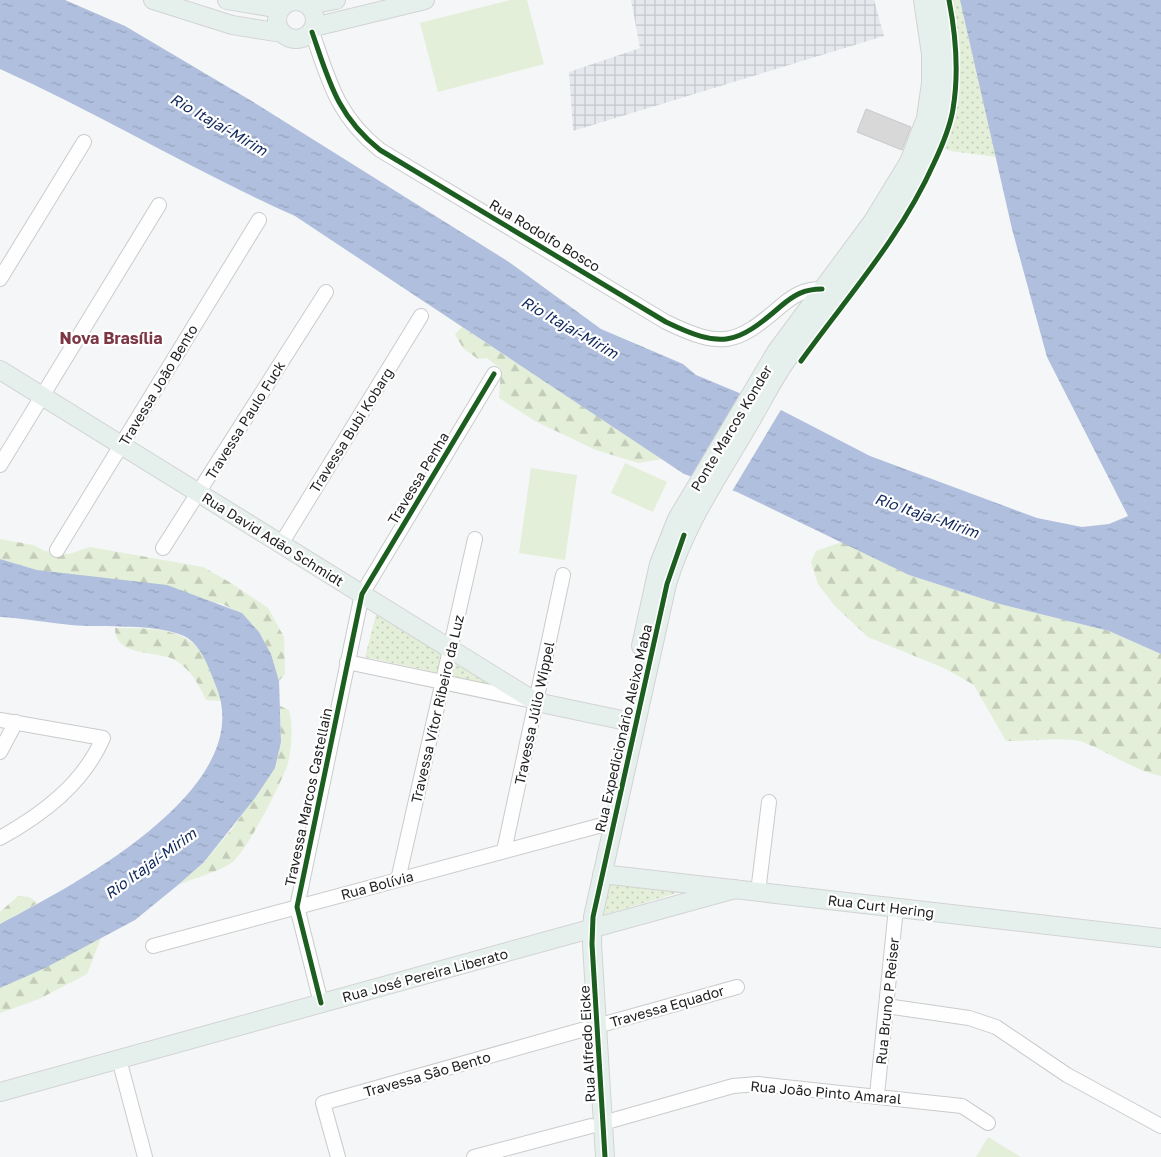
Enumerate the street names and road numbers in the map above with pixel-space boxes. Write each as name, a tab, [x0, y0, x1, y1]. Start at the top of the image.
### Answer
street label: Rua Rodolfo Bosco	[487, 195, 603, 275]
street label: Travessa João Bento	[115, 321, 201, 449]
street label: Travessa Paulo Fuck	[202, 358, 288, 482]
street label: Ponte Marcos Konder	[687, 361, 776, 494]
street label: Travessa Bubi Kobarg	[306, 364, 396, 496]
street label: Travessa Penha	[384, 429, 452, 527]
street label: Rua David Adão Schmidt	[199, 488, 347, 590]
street label: Travessa Vítor Ribeiro da Luz	[407, 613, 467, 805]
street label: Rua Expedicionário Aleixo Maba	[591, 622, 655, 834]
street label: Travessa Júlio Wippel	[511, 640, 557, 786]
street label: Travessa Marcos Castellain	[281, 706, 335, 888]
street label: Rua Bolívia	[339, 867, 415, 903]
street label: Rua Curt Hering	[827, 891, 935, 921]
street label: Rua Bruno P Reiser	[872, 936, 902, 1065]
street label: Rua José Pereira Liberato	[340, 945, 510, 1005]
street label: Travessa Equador	[608, 981, 727, 1030]
street label: Rua Alfredo Eicke	[575, 985, 599, 1103]
street label: Travessa São Bento	[362, 1048, 492, 1100]
street label: Rua João Pinto Amaral	[750, 1077, 902, 1107]

